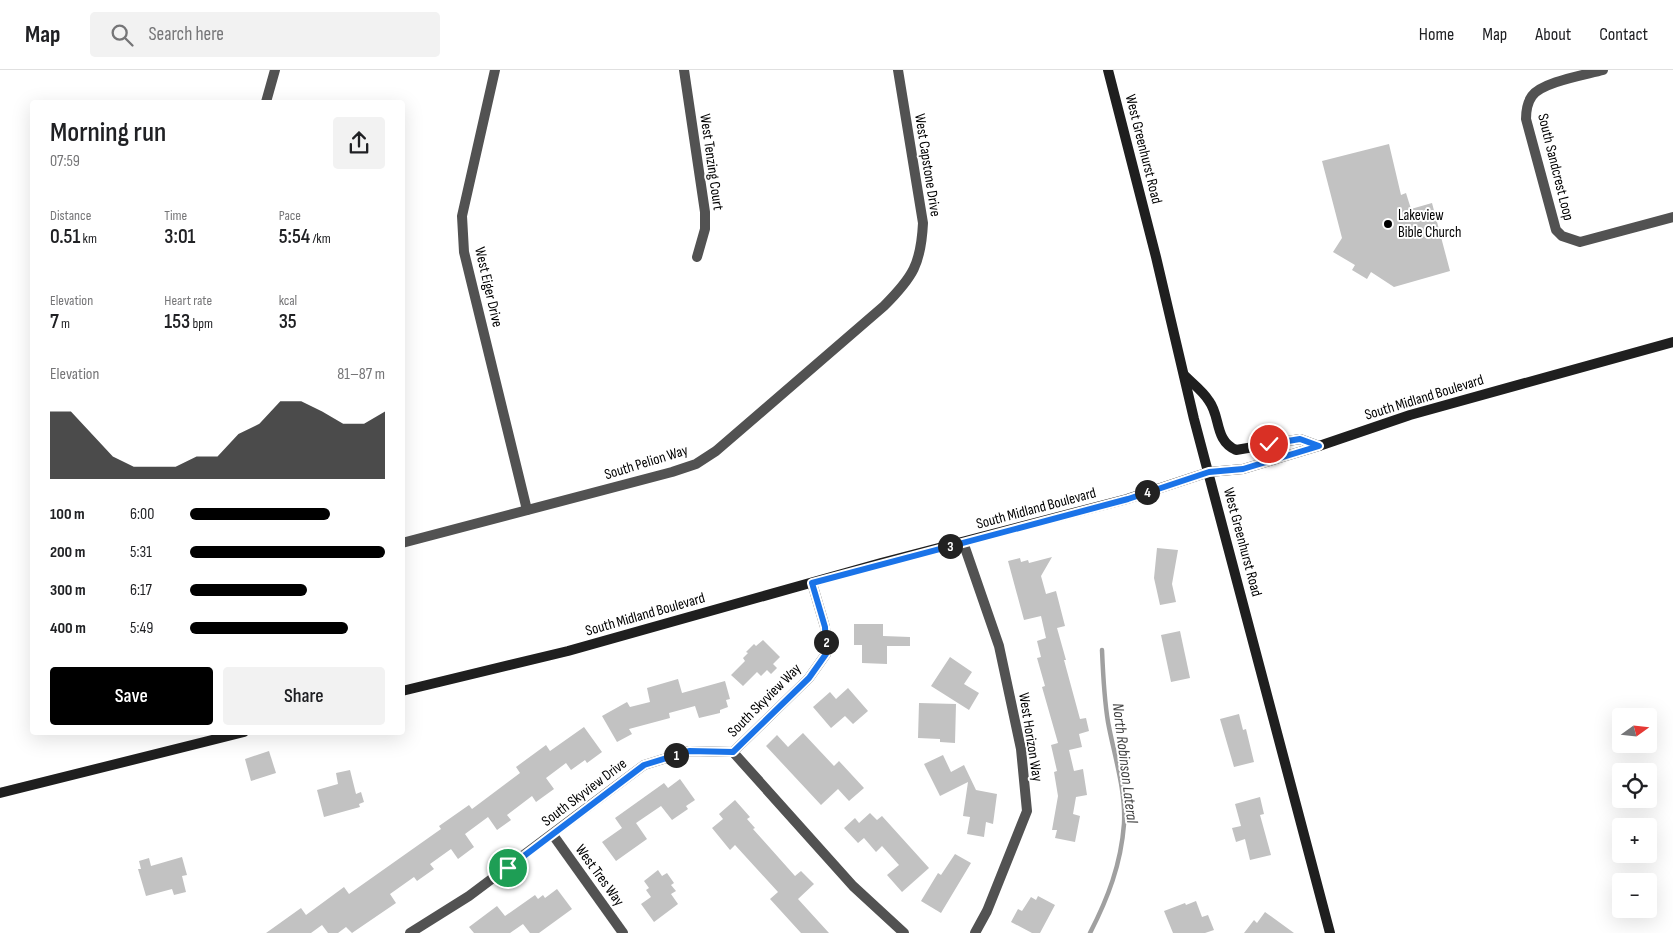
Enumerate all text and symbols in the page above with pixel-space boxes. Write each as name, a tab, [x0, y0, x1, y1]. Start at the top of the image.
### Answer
search box	[90, 12, 440, 57]
text: Map	[25, 20, 60, 49]
icon: search	[108, 21, 136, 49]
text: Search here	[148, 23, 224, 46]
text: Home	[1419, 24, 1454, 45]
text: Map	[1482, 24, 1507, 45]
text: About	[1535, 24, 1571, 45]
text: Contact	[1599, 24, 1648, 45]
street label: West Greenhurst Road	[1121, 92, 1166, 206]
street label: West Capstone Drive	[910, 112, 945, 218]
street label: South Sandcrest Loop	[1533, 112, 1578, 223]
street label: West Tenzing Court	[695, 113, 728, 212]
text: Morning run	[50, 116, 166, 149]
button: share	[333, 117, 385, 169]
text: 07:59	[50, 152, 80, 171]
place label: Lakeview Bible Church	[1398, 206, 1461, 242]
text: Distance	[50, 207, 91, 224]
text: Time	[164, 207, 187, 224]
text: Pace	[279, 207, 301, 224]
marker: Lakeview Bible Church	[1382, 218, 1394, 230]
text: 0.51	[50, 224, 80, 249]
text: 3:01	[164, 224, 195, 249]
text: 5:54	[279, 224, 310, 249]
text: km	[80, 230, 97, 247]
text: /km	[310, 230, 331, 247]
street label: West Eiger Drive	[470, 245, 507, 329]
text: Elevation	[50, 292, 93, 309]
text: Heart rate	[164, 292, 212, 309]
text: kcal	[279, 292, 297, 309]
text: 7	[50, 309, 59, 334]
text: 153	[164, 309, 190, 334]
text: 35	[279, 309, 297, 334]
text: m	[59, 315, 70, 332]
text: bpm	[190, 315, 213, 332]
text: Elevation	[50, 365, 99, 384]
text: 81–87 m	[337, 365, 385, 384]
street label: South Midland Boulevard	[1362, 370, 1486, 425]
pin	[1248, 423, 1290, 465]
icon: check	[1255, 430, 1283, 458]
street label: South Pelion Way	[602, 441, 690, 484]
pin: 4	[1134, 480, 1160, 504]
street label: South Midland Boulevard	[974, 483, 1098, 534]
text: 4	[1144, 484, 1151, 501]
street label: West Greenhurst Road	[1219, 486, 1266, 599]
text: 100 m	[50, 505, 85, 524]
text: 6:00	[130, 505, 154, 524]
pin: 3	[938, 534, 962, 558]
text: 3	[947, 538, 954, 555]
text: 200 m	[50, 543, 85, 562]
text: 5:31	[130, 543, 152, 562]
text: 300 m	[50, 581, 86, 600]
text: 6:17	[130, 581, 152, 600]
street label: South Midland Boulevard	[583, 588, 707, 641]
text: 400 m	[50, 619, 86, 638]
text: 5:49	[130, 619, 153, 638]
pin: 2	[814, 630, 838, 654]
text: 2	[823, 634, 830, 651]
street label: South Skyview Way	[724, 659, 805, 741]
button: Save	[50, 667, 213, 725]
button: Share	[223, 667, 385, 725]
street label: West Horizon Way	[1014, 691, 1047, 783]
water label: North Robinson Lateral	[1108, 702, 1141, 825]
north arrow	[1612, 708, 1658, 752]
map controls	[1612, 708, 1657, 918]
pin: 1	[664, 742, 688, 768]
text: 1	[674, 747, 679, 764]
street label: South Skyview Drive	[538, 754, 631, 831]
button: locate	[1612, 763, 1657, 808]
button: +	[1612, 818, 1657, 863]
street label: West Tres Way	[571, 841, 628, 910]
pin	[487, 847, 529, 889]
icon: arrive	[494, 854, 522, 882]
button: −	[1612, 873, 1657, 918]

